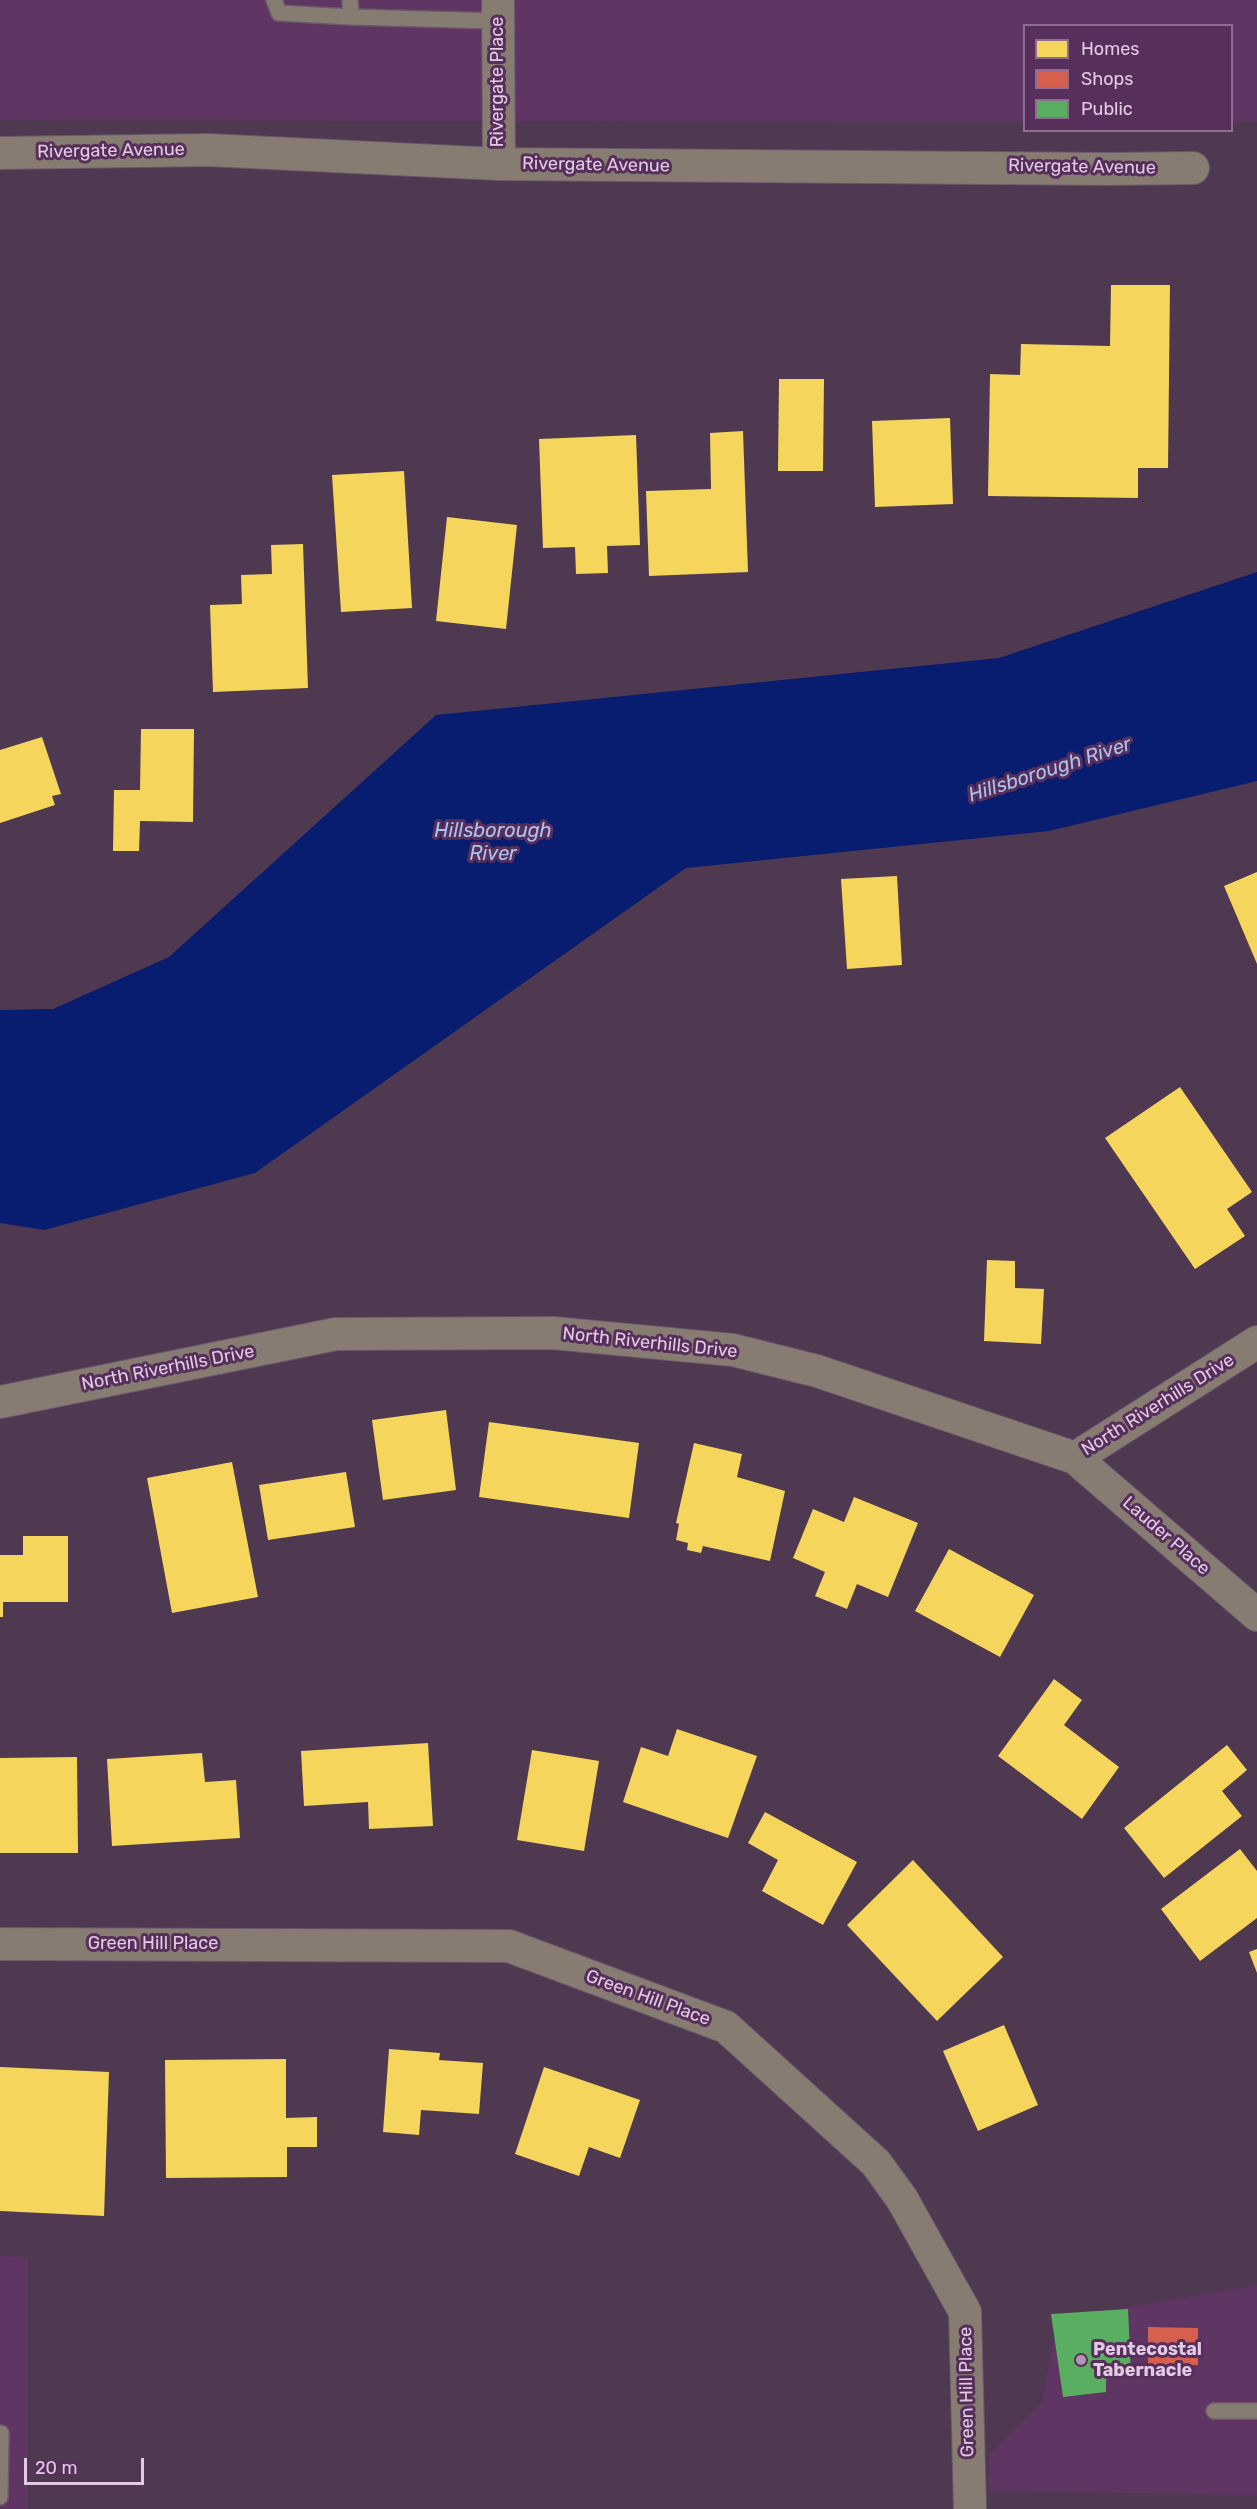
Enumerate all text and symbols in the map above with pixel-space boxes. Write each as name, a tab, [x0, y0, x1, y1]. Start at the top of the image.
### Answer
street label: Rivergate Place	[487, 17, 509, 147]
legend	[1023, 24, 1233, 132]
text: Homes	[1081, 38, 1139, 60]
text: Shops	[1081, 68, 1133, 90]
text: Public	[1081, 98, 1133, 120]
street label: Rivergate Avenue	[37, 139, 185, 163]
street label: Rivergate Avenue	[522, 153, 670, 177]
street label: Rivergate Avenue	[1008, 155, 1156, 179]
water label: Hillsborough River	[965, 732, 1135, 808]
water label: Hillsborough River	[434, 819, 552, 866]
street label: North Riverhills Drive	[561, 1323, 739, 1363]
street label: North Riverhills Drive	[80, 1341, 256, 1395]
street label: North Riverhills Drive	[1078, 1349, 1238, 1461]
street label: Lauder Place	[1118, 1492, 1214, 1580]
street label: Green Hill Place	[88, 1933, 218, 1955]
street label: Green Hill Place	[583, 1966, 713, 2030]
street label: Green Hill Place	[955, 2326, 979, 2458]
place label: Pentecostal Tabernacle	[1093, 2339, 1202, 2382]
marker: Pentecostal Tabernacle	[1074, 2353, 1088, 2367]
scale bar	[27, 2446, 147, 2484]
text: 20 m	[35, 2457, 77, 2479]

